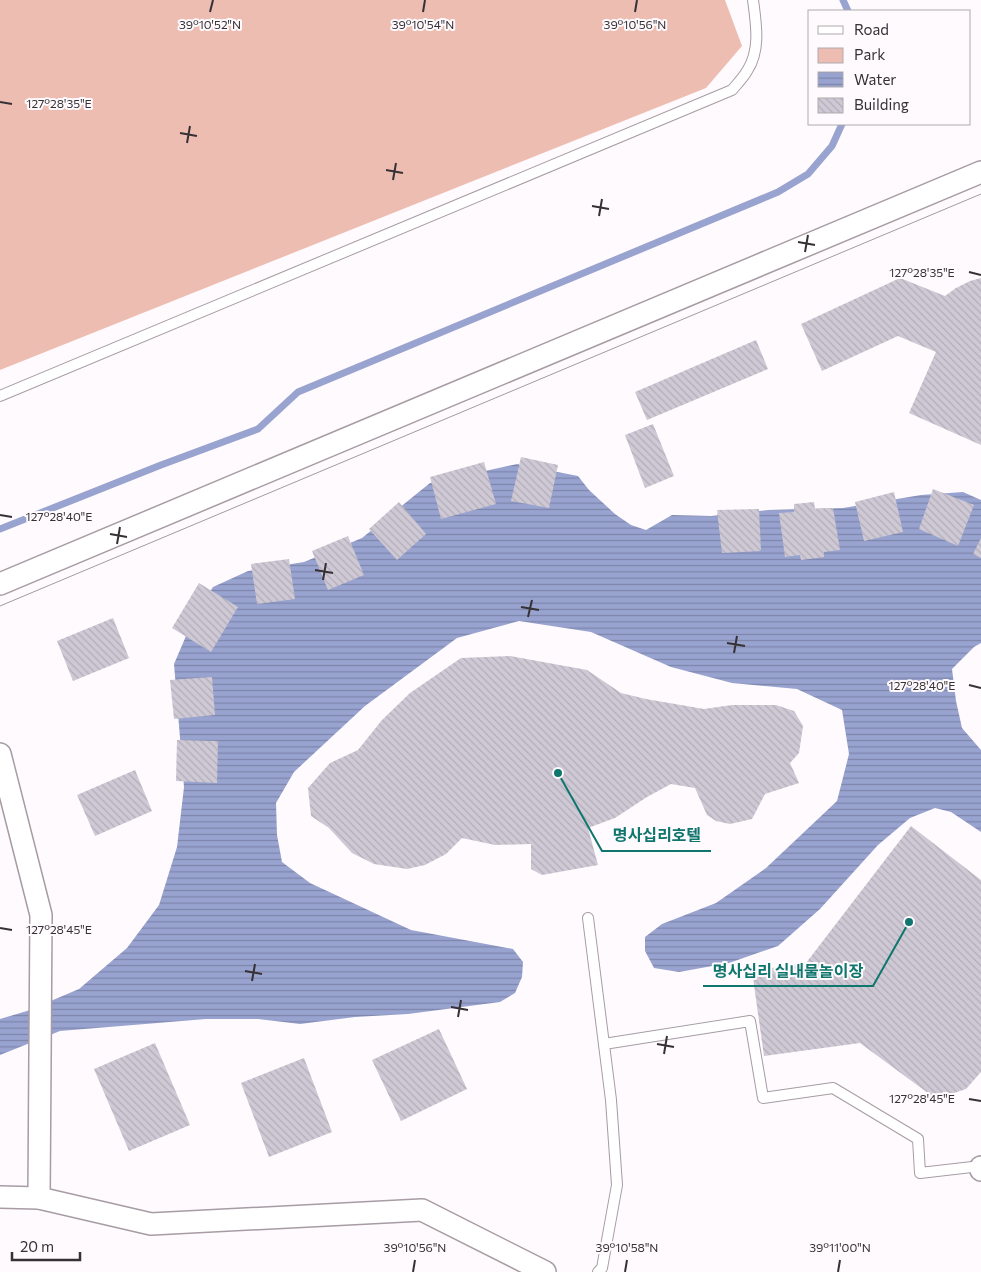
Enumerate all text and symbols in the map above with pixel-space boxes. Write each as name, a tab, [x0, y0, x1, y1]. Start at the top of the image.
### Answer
legend	[808, 10, 971, 125]
text: 39°10'52"N	[179, 17, 241, 31]
text: 39°10'54"N	[392, 17, 454, 31]
text: 39°10'56"N	[604, 17, 666, 31]
text: Road	[854, 20, 889, 38]
text: Park	[854, 45, 885, 63]
text: Water	[854, 70, 896, 88]
text: Building	[854, 95, 909, 113]
text: 127°28'35"E	[26, 96, 92, 110]
text: 127°28'35"E	[889, 265, 955, 279]
text: 127°28'40"E	[26, 509, 92, 523]
text: 127°28'40"E	[889, 678, 955, 692]
callout: 명사십리호텔	[602, 820, 711, 851]
text: 명사십리호텔	[613, 825, 701, 844]
text: 127°28'45"E	[26, 922, 92, 936]
callout: 명사십리 실내물놀이장	[703, 955, 873, 986]
text: 명사십리 실내물놀이장	[713, 961, 863, 980]
text: 127°28'45"E	[889, 1091, 955, 1105]
scale bar	[12, 1230, 80, 1262]
text: 20 m	[20, 1237, 54, 1255]
text: 39°10'56"N	[384, 1240, 446, 1254]
text: 39°10'58"N	[596, 1240, 658, 1254]
text: 39°11'00"N	[809, 1240, 871, 1254]

